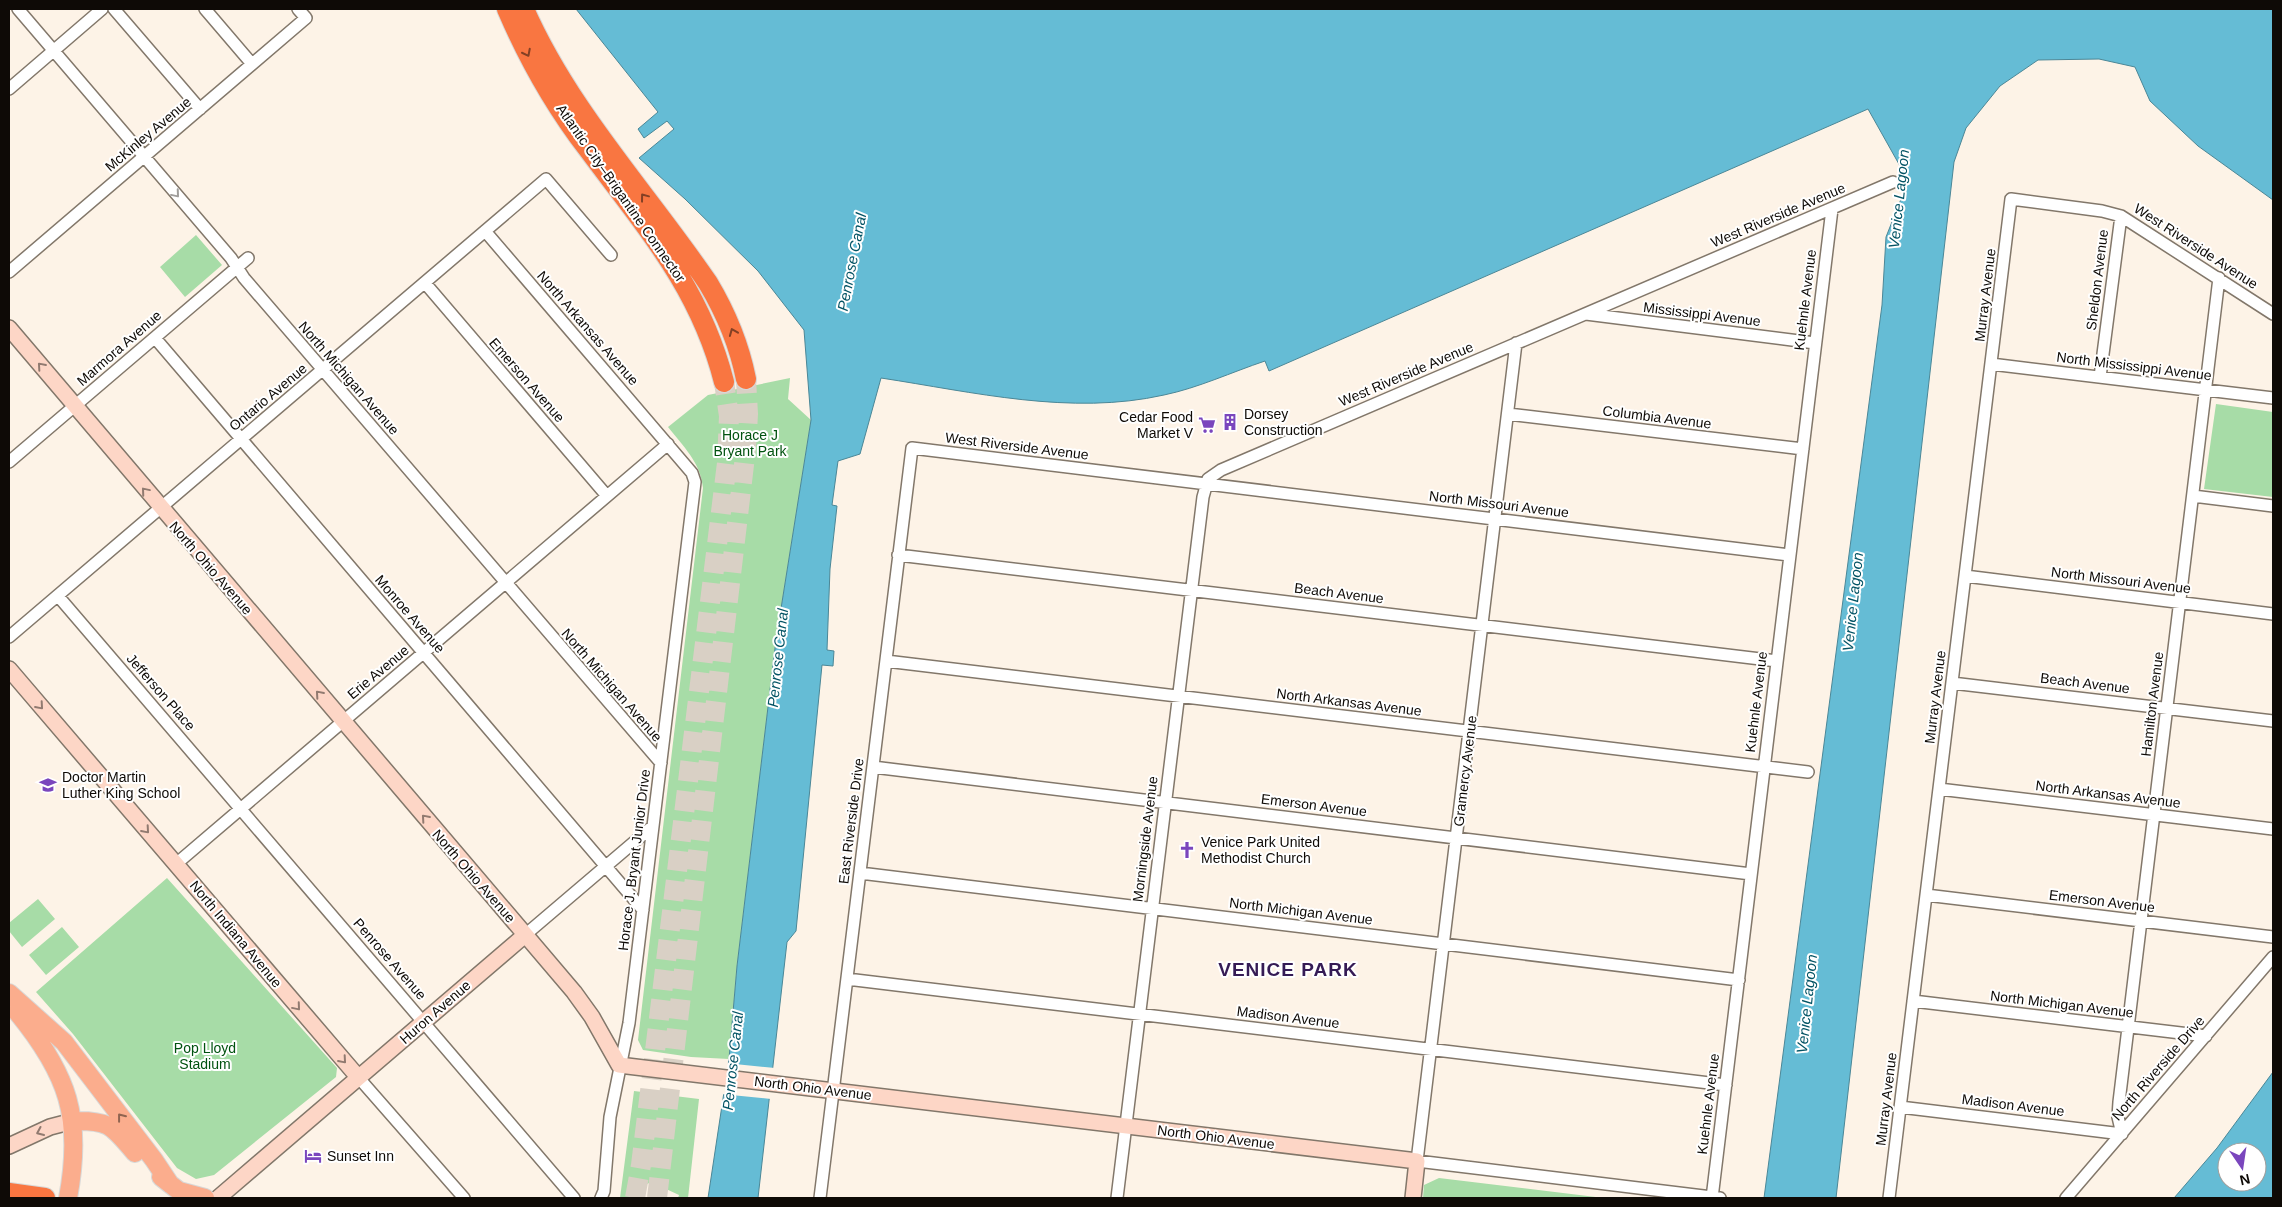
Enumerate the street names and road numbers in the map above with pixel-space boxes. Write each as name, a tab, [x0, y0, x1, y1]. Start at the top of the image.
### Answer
street label: McKinley Avenue	[102, 93, 194, 175]
street label: Atlantic City–Brigantine Connector	[553, 101, 689, 285]
street label: West Riverside Avenue	[1708, 179, 1848, 251]
street label: West Riverside Avenue	[2131, 200, 2261, 292]
street label: Sheldon Avenue	[2083, 228, 2111, 331]
street label: Murray Avenue	[1971, 247, 1999, 343]
street label: Kuehnle Avenue	[1791, 248, 1819, 351]
street label: North Arkansas Avenue	[534, 268, 642, 389]
street label: Mississippi Avenue	[1642, 299, 1762, 329]
street label: Marmora Avenue	[74, 307, 165, 389]
street label: North Michigan Avenue	[296, 318, 403, 438]
street label: Emerson Avenue	[486, 335, 568, 426]
street label: West Riverside Avenue	[1336, 338, 1476, 410]
street label: North Mississippi Avenue	[2056, 349, 2213, 383]
street label: Ontario Avenue	[226, 360, 310, 434]
street label: Columbia Avenue	[1602, 402, 1713, 432]
street label: West Riverside Avenue	[944, 429, 1090, 463]
street label: North Missouri Avenue	[1428, 487, 1570, 521]
street label: North Ohio Avenue	[166, 518, 256, 618]
street label: North Missouri Avenue	[2050, 563, 2192, 597]
street label: Monroe Avenue	[372, 572, 448, 656]
street label: Beach Avenue	[1293, 580, 1385, 606]
street label: North Michigan Avenue	[559, 625, 666, 745]
street label: Erie Avenue	[344, 642, 412, 702]
street label: Murray Avenue	[1921, 649, 1949, 745]
street label: Jefferson Place	[123, 650, 199, 734]
street label: Kuehnle Avenue	[1742, 650, 1770, 753]
street label: Hamilton Avenue	[2138, 650, 2166, 757]
street label: Beach Avenue	[2039, 670, 2131, 696]
street label: North Arkansas Avenue	[1276, 685, 1423, 719]
street label: Gramercy Avenue	[1450, 714, 1480, 827]
street label: East Riverside Drive	[835, 757, 867, 885]
street label: Horace J. Bryant Junior Drive	[615, 768, 653, 952]
street label: Morningside Avenue	[1129, 775, 1161, 903]
street label: North Arkansas Avenue	[2035, 777, 2182, 811]
street label: Emerson Avenue	[1260, 791, 1368, 819]
street label: North Ohio Avenue	[429, 826, 519, 926]
street label: North Indiana Avenue	[187, 877, 285, 991]
street label: Emerson Avenue	[2048, 887, 2156, 915]
street label: North Michigan Avenue	[1228, 894, 1374, 928]
street label: Penrose Avenue	[350, 915, 430, 1003]
street label: Huron Avenue	[396, 977, 474, 1047]
street label: North Michigan Avenue	[1989, 987, 2135, 1021]
street label: Madison Avenue	[1236, 1003, 1340, 1031]
street label: North Riverside Drive	[2108, 1012, 2208, 1123]
street label: Murray Avenue	[1872, 1051, 1900, 1147]
street label: Kuehnle Avenue	[1694, 1052, 1722, 1155]
street label: North Ohio Avenue	[753, 1073, 873, 1103]
street label: Madison Avenue	[1961, 1091, 2065, 1119]
street label: North Ohio Avenue	[1156, 1122, 1276, 1152]

